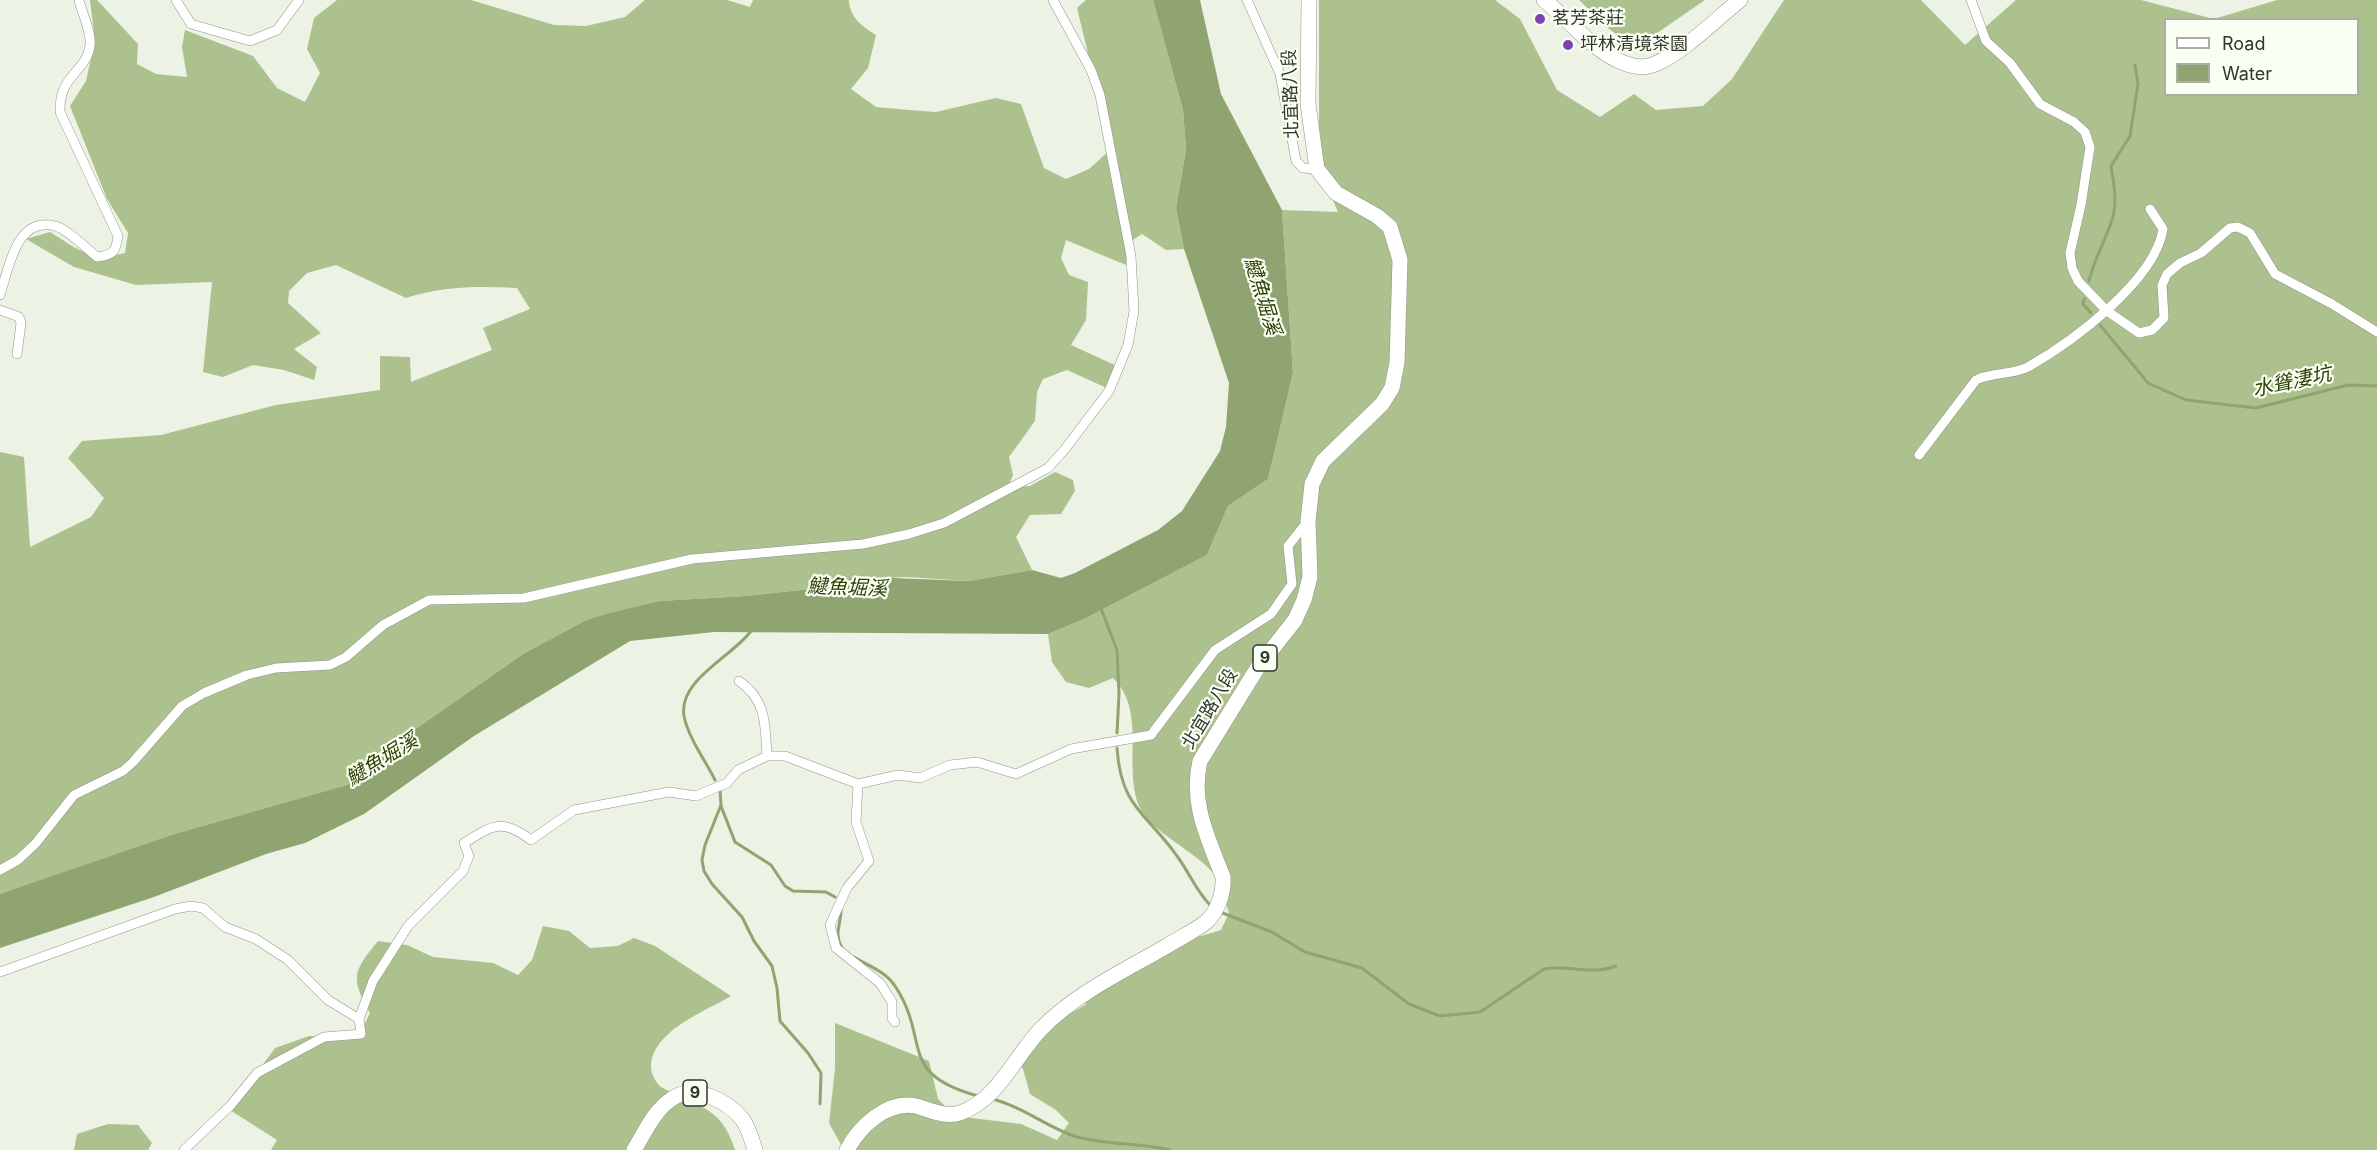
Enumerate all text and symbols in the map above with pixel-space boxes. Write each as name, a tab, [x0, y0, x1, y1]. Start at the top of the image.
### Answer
place label: 茗芳茶莊	[1552, 8, 1624, 30]
marker: 茗芳茶莊	[1533, 12, 1547, 26]
legend	[2164, 18, 2359, 96]
text: Road	[2222, 33, 2265, 54]
place label: 坪林清境茶園	[1580, 34, 1688, 56]
marker: 坪林清境茶園	[1561, 38, 1575, 52]
street label: 北宜路八段	[1279, 49, 1303, 139]
text: Water	[2222, 63, 2272, 84]
water label: 𩻸魚堀溪	[1239, 254, 1285, 338]
water label: 水聳淒坑	[2250, 362, 2334, 402]
water label: 𩻸魚堀溪	[807, 575, 887, 601]
road number: 9	[1253, 645, 1277, 671]
street label: 北宜路八段	[1178, 665, 1242, 753]
water label: 𩻸魚堀溪	[342, 729, 422, 791]
road number: 9	[683, 1080, 707, 1106]

